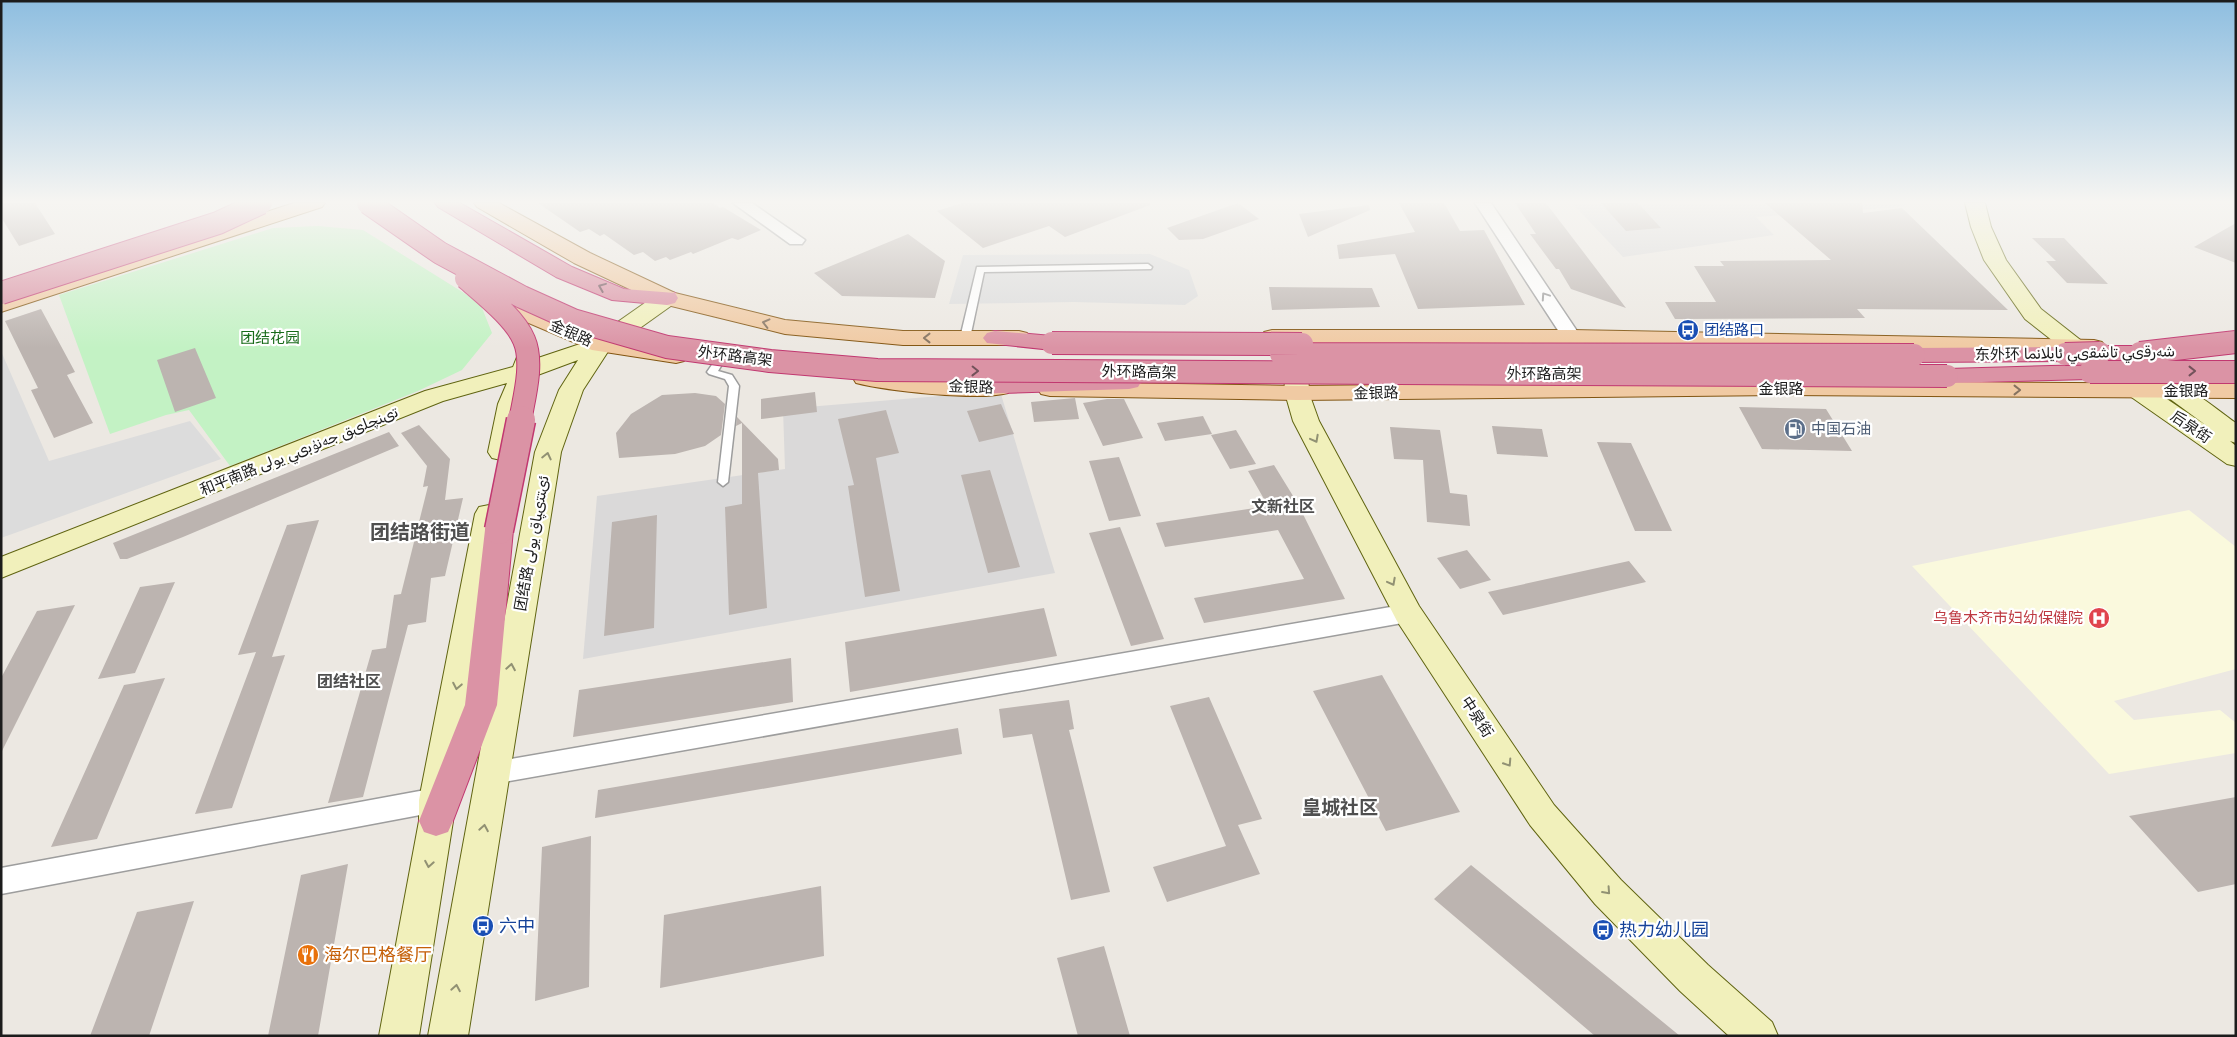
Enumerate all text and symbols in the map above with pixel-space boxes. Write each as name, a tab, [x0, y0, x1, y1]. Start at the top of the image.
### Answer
one-way arrow	[598, 283, 607, 293]
one-way arrow	[1542, 292, 1551, 302]
street label: 金银路	[547, 316, 595, 350]
one-way arrow	[761, 318, 770, 329]
bus stop icon: 团结路口	[1676, 318, 1700, 342]
place label: 团结路口	[1704, 321, 1764, 339]
park label: 团结花园	[240, 329, 300, 347]
one-way arrow	[923, 333, 930, 343]
street label: 外环路高架	[697, 342, 773, 370]
street label: 东外环 شەرقىي تاشقىي ئايلانما	[1975, 342, 2175, 367]
street label: 外环路高架	[1101, 362, 1177, 382]
street label: 外环路高架	[1506, 365, 1582, 383]
one-way arrow	[972, 366, 979, 376]
one-way arrow	[2188, 366, 2196, 376]
street label: 金银路	[948, 377, 994, 397]
street label: 金银路	[1758, 380, 1804, 398]
street label: 金银路	[2163, 382, 2209, 400]
street label: 金银路	[1353, 384, 1399, 402]
one-way arrow	[2014, 385, 2022, 395]
street label: 和平南路 تىنچلىق جەنۇبىي يولى	[197, 403, 402, 502]
street label: 后泉街	[2167, 407, 2215, 447]
fuel station icon: 中国石油	[1783, 417, 1807, 441]
place label: 中国石油	[1811, 420, 1871, 438]
one-way arrow	[1309, 433, 1319, 442]
one-way arrow	[542, 451, 552, 460]
street label: 团结路 ئىتتىپاق يولى	[511, 474, 554, 613]
district label: 文新社区	[1251, 497, 1315, 516]
district label: 团结路街道	[370, 520, 470, 544]
one-way arrow	[1386, 577, 1396, 586]
hospital icon: 乌鲁木齐市妇幼保健院	[2087, 606, 2111, 630]
place label: 乌鲁木齐市妇幼保健院	[1933, 609, 2083, 627]
one-way arrow	[505, 663, 515, 672]
district label: 团结社区	[317, 672, 381, 691]
one-way arrow	[453, 682, 463, 691]
street label: 中泉街	[1457, 693, 1497, 741]
one-way arrow	[1501, 758, 1511, 767]
district label: 皇城社区	[1302, 796, 1378, 819]
one-way arrow	[478, 823, 488, 832]
one-way arrow	[424, 859, 434, 868]
one-way arrow	[1601, 885, 1610, 894]
bus stop icon: 六中	[471, 914, 495, 938]
place label: 六中	[499, 915, 535, 937]
bus stop icon: 热力幼儿园	[1591, 918, 1615, 942]
place label: 热力幼儿园	[1619, 919, 1709, 941]
restaurant icon: 海尔巴格餐厅	[296, 943, 320, 967]
place label: 海尔巴格餐厅	[324, 944, 432, 966]
one-way arrow	[451, 983, 461, 992]

